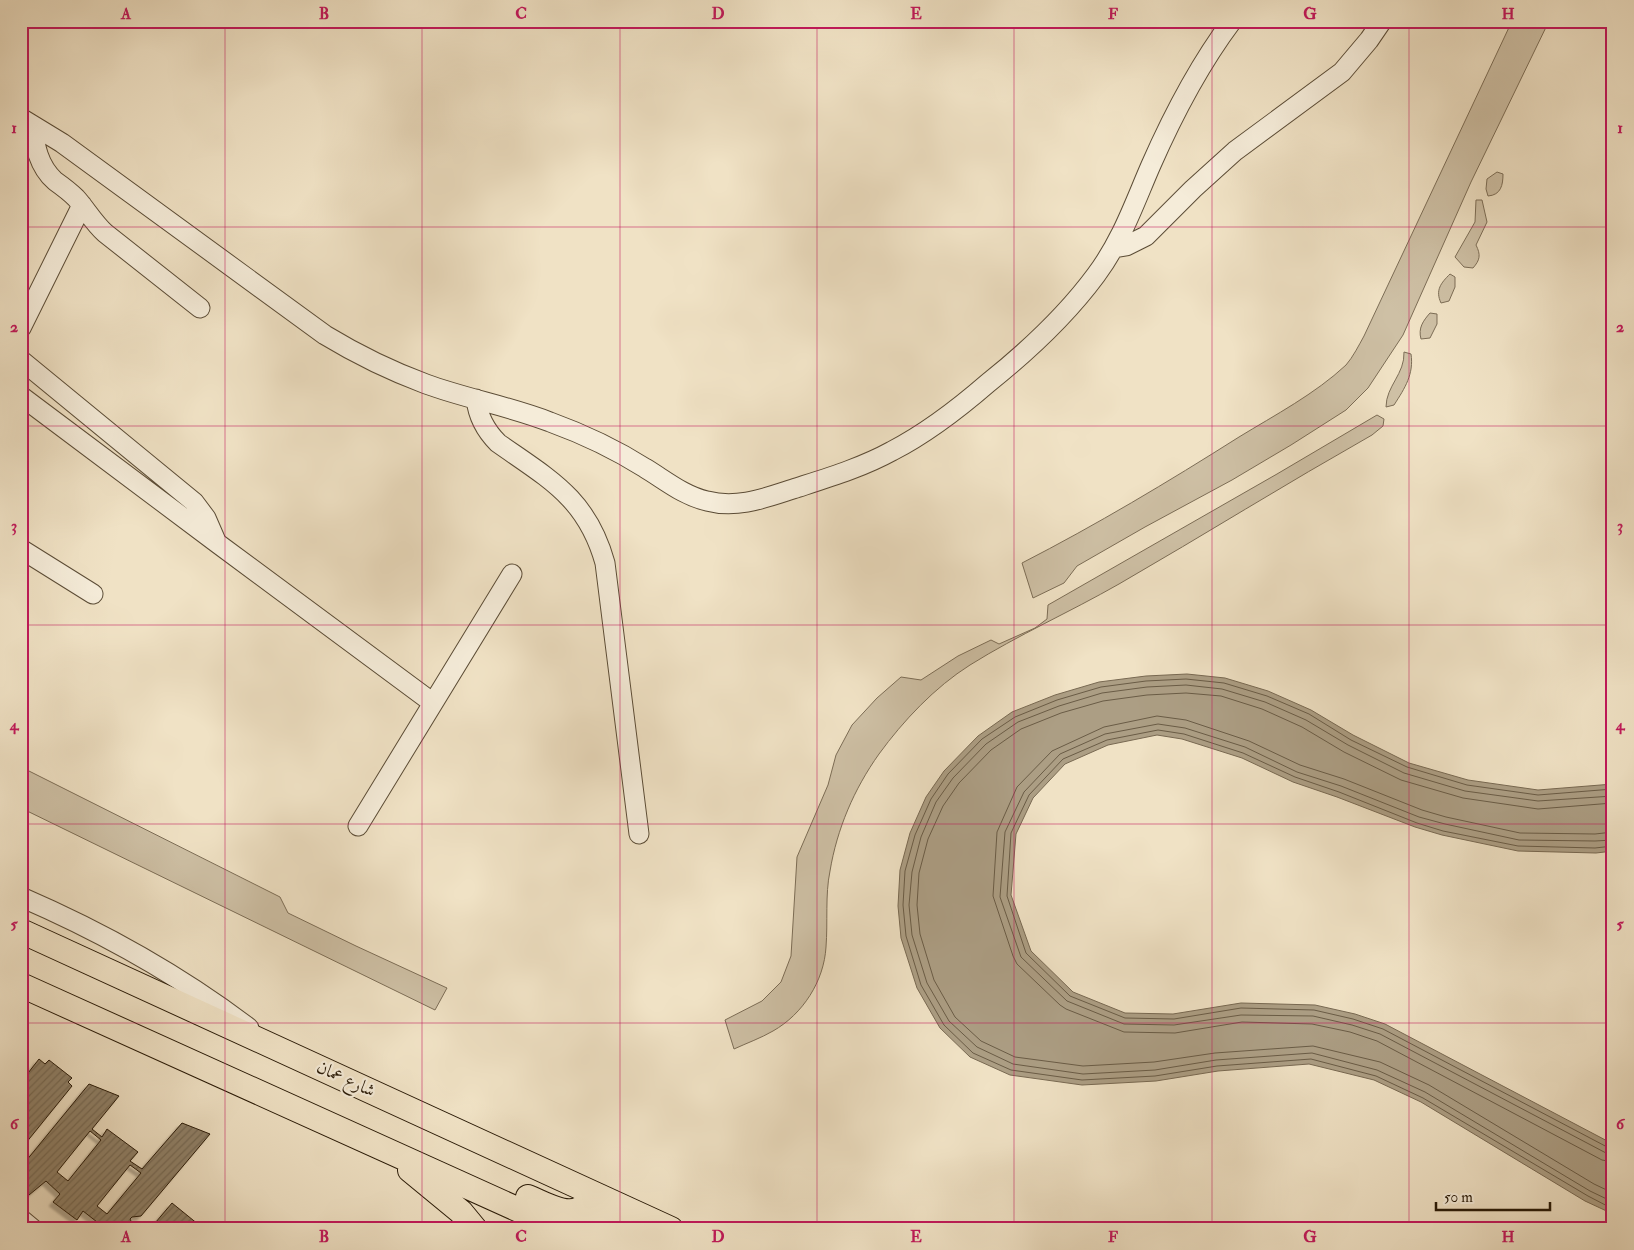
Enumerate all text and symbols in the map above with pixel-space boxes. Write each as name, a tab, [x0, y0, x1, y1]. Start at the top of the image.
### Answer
text: A	[120, 4, 132, 24]
text: B	[319, 4, 329, 24]
text: C	[515, 4, 527, 24]
text: D	[711, 4, 725, 24]
text: E	[910, 4, 922, 24]
text: F	[1108, 4, 1118, 24]
text: G	[1303, 4, 1317, 24]
text: H	[1501, 4, 1515, 24]
text: 1	[11, 118, 17, 138]
text: 1	[1617, 118, 1623, 138]
text: 2	[10, 317, 18, 337]
text: 2	[1616, 317, 1624, 337]
text: 3	[11, 516, 17, 536]
text: 3	[1617, 516, 1623, 536]
text: 4	[9, 715, 20, 735]
text: 4	[1615, 715, 1626, 735]
text: 5	[10, 914, 18, 934]
text: 5	[1616, 914, 1624, 934]
street label: شارع عمان	[312, 1055, 379, 1105]
text: 6	[10, 1114, 20, 1134]
text: 6	[1616, 1114, 1626, 1134]
scale bar	[1436, 1180, 1550, 1212]
text: 50 m	[1444, 1188, 1473, 1207]
text: A	[120, 1227, 132, 1247]
text: B	[319, 1227, 329, 1247]
text: C	[515, 1227, 527, 1247]
text: D	[711, 1227, 725, 1247]
text: E	[910, 1227, 922, 1247]
text: F	[1108, 1227, 1118, 1247]
text: G	[1303, 1227, 1317, 1247]
text: H	[1501, 1227, 1515, 1247]

